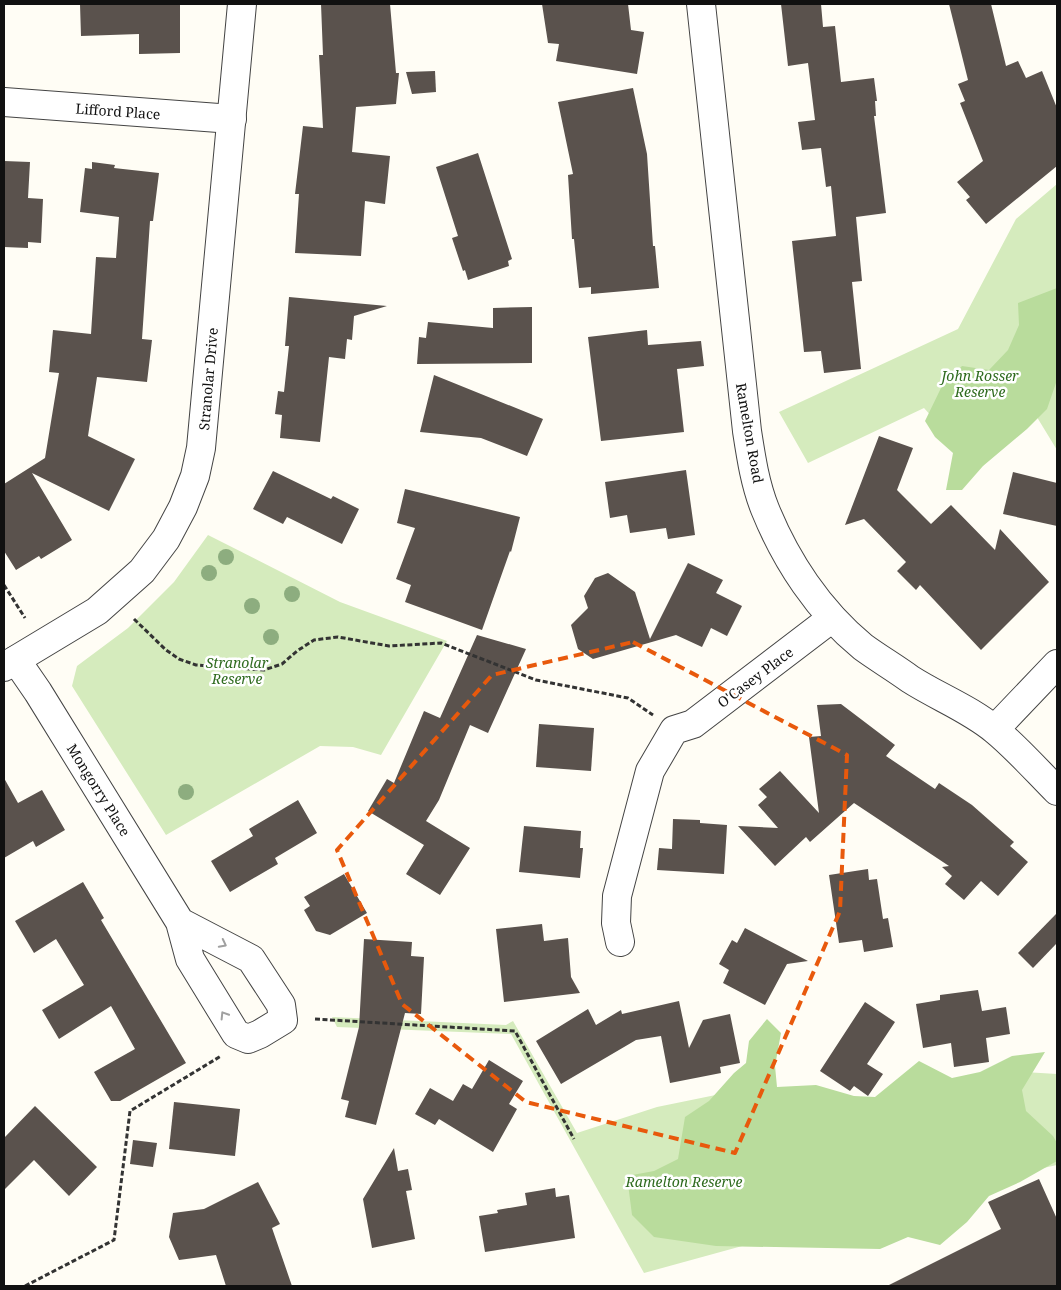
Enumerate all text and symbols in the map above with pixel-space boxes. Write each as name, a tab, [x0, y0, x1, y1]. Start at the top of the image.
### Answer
street label: Lifford Place	[75, 99, 161, 123]
street label: Stranolar Drive	[194, 327, 222, 431]
park label: John Rosser Reserve	[938, 366, 1019, 401]
street label: Ramelton Road	[732, 381, 768, 485]
street label: O'Casey Place	[713, 642, 797, 712]
park label: Stranolar Reserve	[206, 653, 269, 688]
street label: Mongorry Place	[63, 740, 135, 840]
one-way arrow	[218, 938, 227, 948]
one-way arrow	[220, 1011, 230, 1020]
park label: Ramelton Reserve	[625, 1172, 743, 1191]

